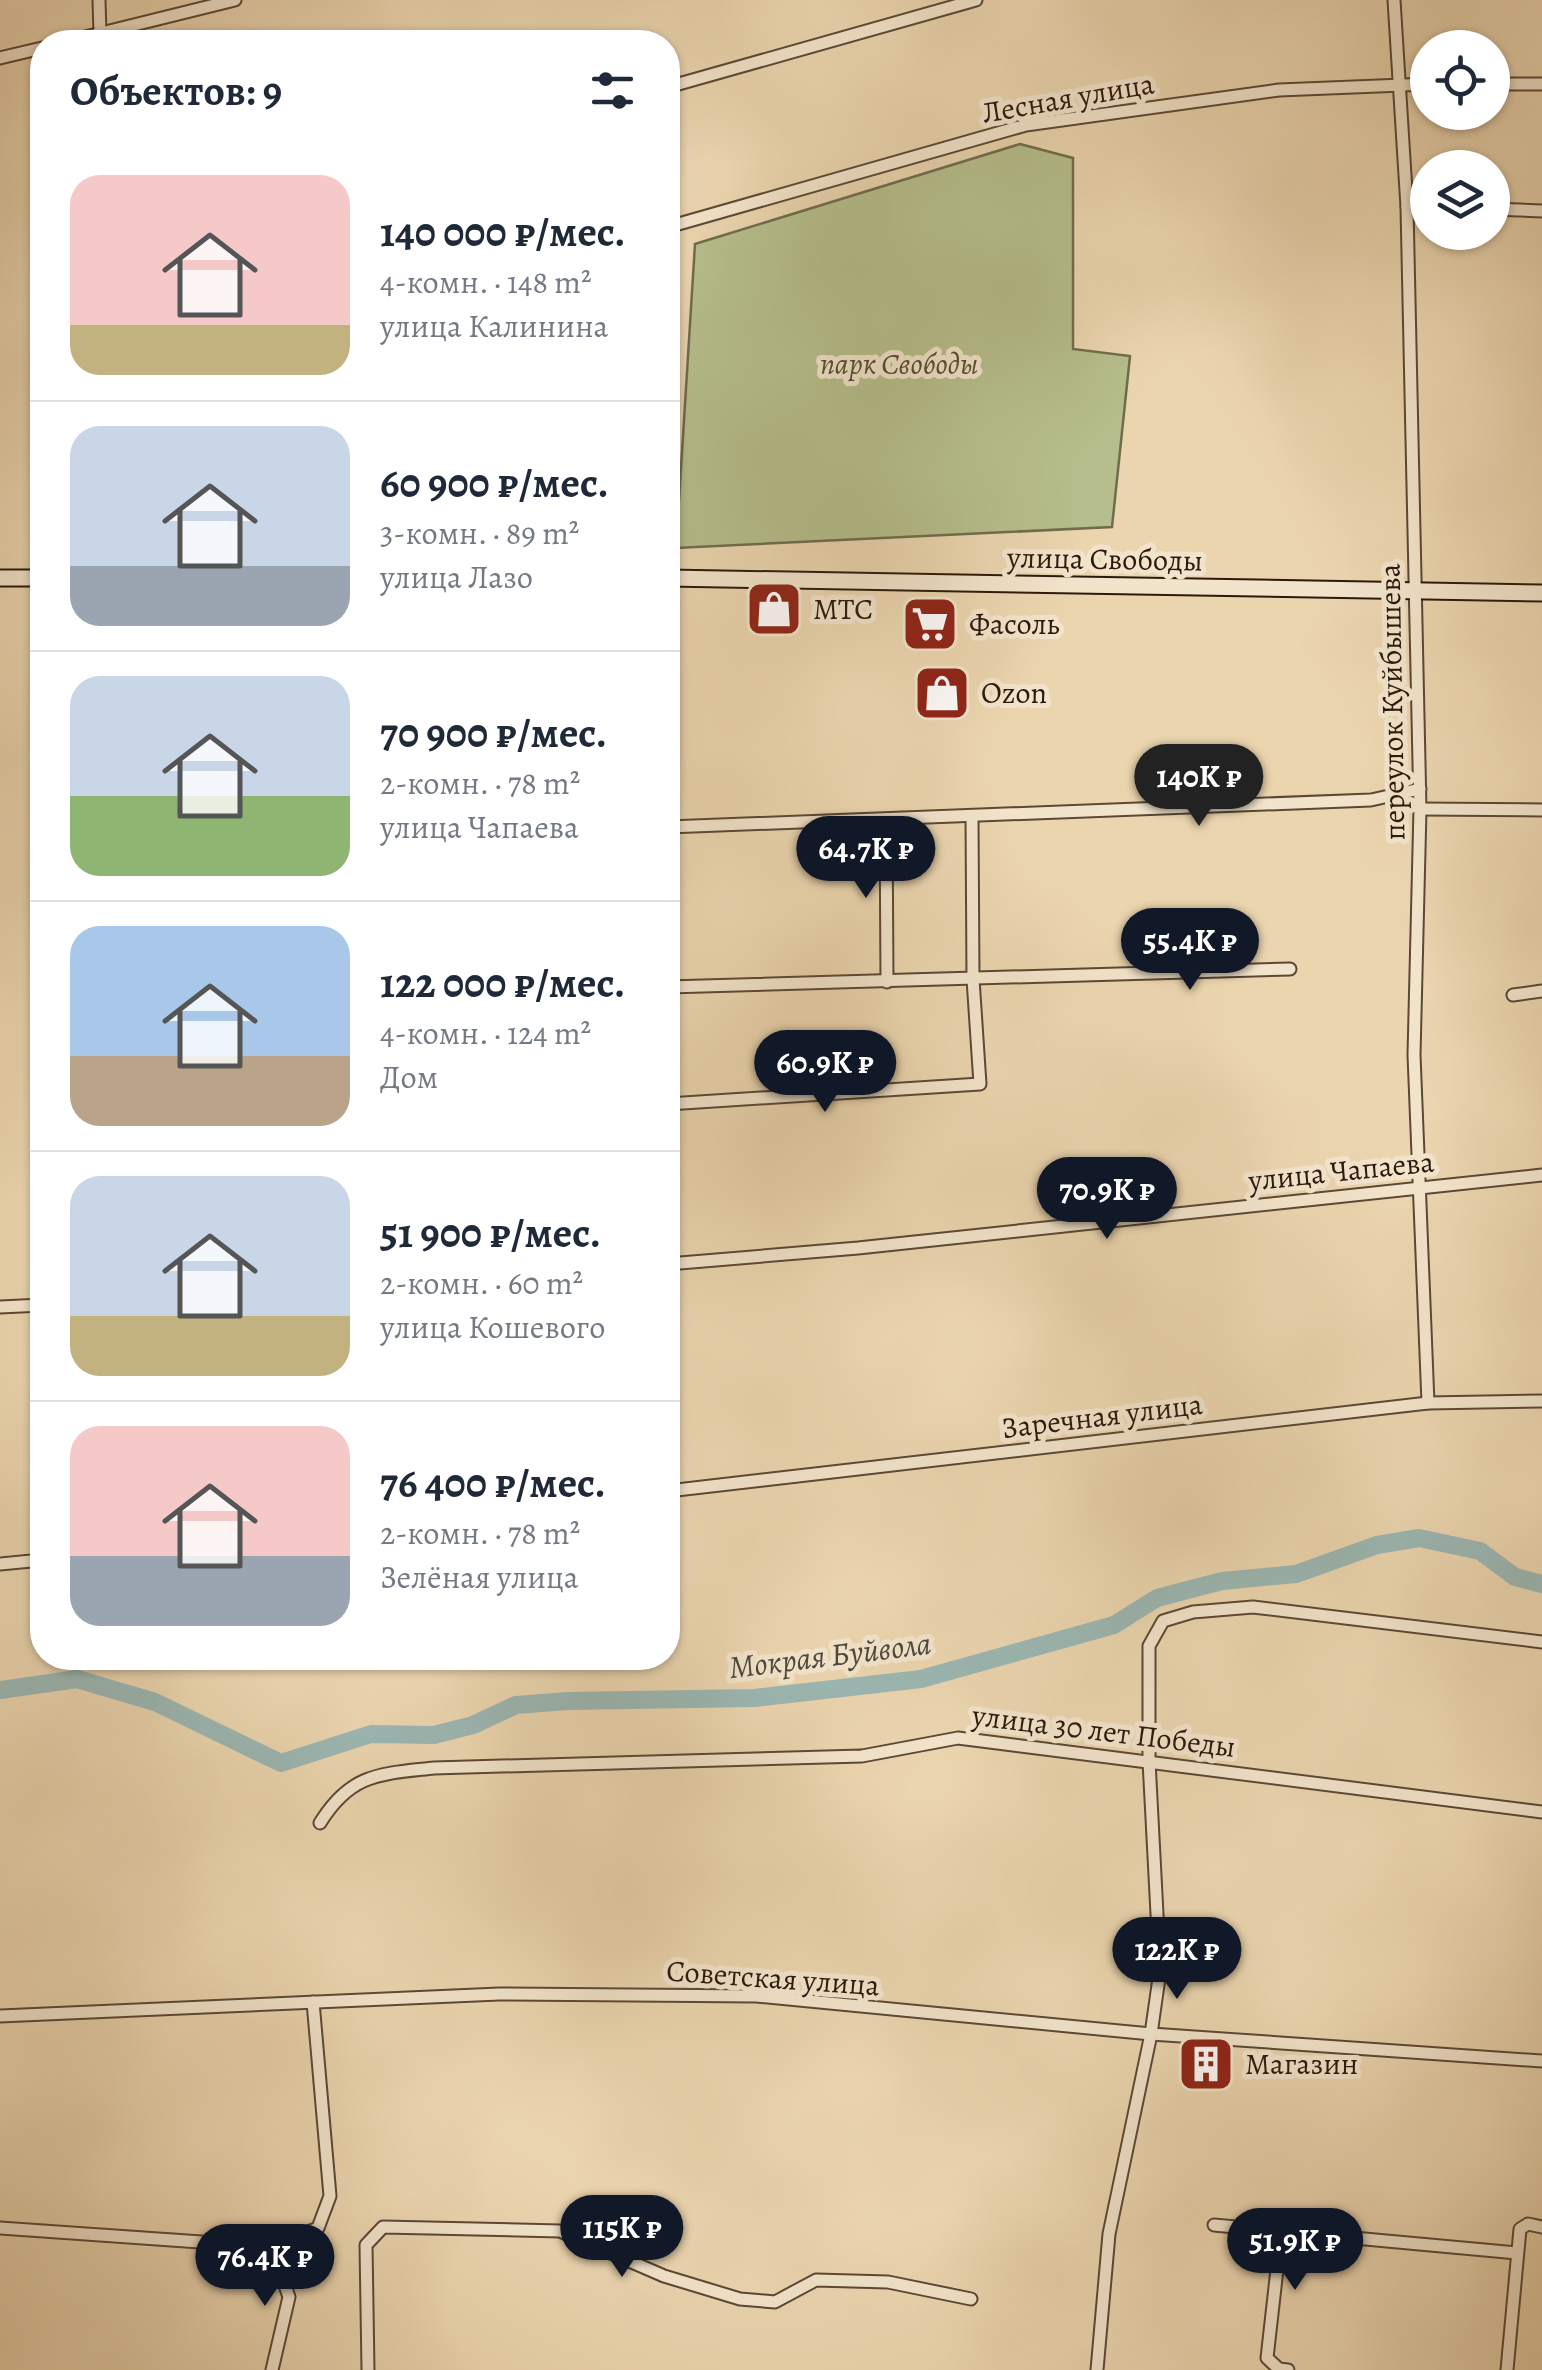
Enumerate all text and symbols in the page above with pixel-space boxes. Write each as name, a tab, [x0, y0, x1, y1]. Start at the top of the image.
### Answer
map controls	[1410, 30, 1510, 250]
button: locate	[1410, 30, 1510, 130]
text: Объектов: 9	[70, 62, 282, 119]
icon: filters	[585, 63, 640, 118]
street label: Лесная улица	[979, 63, 1157, 133]
button: layers	[1410, 150, 1510, 250]
text: 140 000 ₽/мес.	[380, 203, 626, 260]
icon: home	[150, 215, 270, 335]
text: 4-комн. · 148 m²	[380, 260, 591, 304]
text: улица Калинина	[380, 304, 608, 348]
park label: парк Свободы	[820, 344, 978, 384]
text: 60 900 ₽/мес.	[380, 454, 609, 511]
icon: home	[150, 466, 270, 586]
text: 3-комн. · 89 m²	[380, 511, 579, 555]
street label: улица Свободы	[1006, 537, 1203, 581]
text: улица Лазо	[380, 555, 533, 599]
street label: переулок Куйбышева	[1370, 563, 1414, 841]
shop icon: МТС	[744, 579, 804, 639]
place label: МТС	[813, 589, 873, 629]
supermarket icon: Фасоль	[900, 594, 960, 654]
place label: Фасоль	[969, 604, 1060, 644]
shop icon: Ozon	[912, 663, 972, 723]
place label: Ozon	[981, 673, 1047, 713]
text: 70 900 ₽/мес.	[380, 704, 607, 761]
icon: home	[150, 716, 270, 836]
pin: 140K ₽	[1118, 744, 1280, 829]
text: 140K ₽	[1156, 754, 1242, 798]
text: 2-комн. · 78 m²	[380, 761, 580, 805]
text: улица Чапаева	[380, 805, 579, 849]
pin: 64.7K ₽	[774, 816, 958, 901]
text: 64.7K ₽	[818, 826, 914, 870]
pin: 55.4K ₽	[1098, 908, 1282, 993]
text: 55.4K ₽	[1143, 918, 1237, 962]
text: 122 000 ₽/мес.	[380, 954, 625, 1011]
icon: home	[150, 966, 270, 1086]
text: 4-комн. · 124 m²	[380, 1011, 591, 1055]
pin: 60.9K ₽	[733, 1030, 917, 1115]
text: 60.9K ₽	[776, 1040, 874, 1084]
text: Дом	[380, 1055, 438, 1099]
street label: улица Чапаева	[1245, 1141, 1436, 1201]
pin: 70.9K ₽	[1015, 1157, 1199, 1242]
text: 70.9K ₽	[1059, 1167, 1155, 1211]
text: 51 900 ₽/мес.	[380, 1204, 601, 1261]
icon: home	[150, 1216, 270, 1336]
text: 2-комн. · 60 m²	[380, 1261, 583, 1305]
text: улица Кошевого	[380, 1305, 605, 1349]
street label: Заречная улица	[999, 1384, 1205, 1448]
text: 76 400 ₽/мес.	[380, 1454, 606, 1511]
icon: home	[150, 1466, 270, 1586]
text: 2-комн. · 78 m²	[380, 1511, 580, 1555]
text: Зелёная улица	[380, 1555, 579, 1599]
water label: Мокрая Буйвола	[726, 1621, 934, 1689]
street label: улица 30 лет Победы	[969, 1695, 1238, 1767]
pin: 122K ₽	[1096, 1917, 1258, 2002]
text: 122K ₽	[1134, 1927, 1220, 1971]
street label: Советская улица	[665, 1951, 881, 2005]
building icon: Магазин	[1176, 2034, 1236, 2094]
place label: Магазин	[1245, 2044, 1358, 2084]
pin: 115K ₽	[541, 2195, 703, 2280]
text: 115K ₽	[582, 2205, 662, 2249]
pin: 51.9K ₽	[1203, 2208, 1387, 2293]
text: 51.9K ₽	[1249, 2218, 1341, 2262]
pin: 76.4K ₽	[173, 2224, 357, 2309]
text: 76.4K ₽	[217, 2234, 313, 2278]

